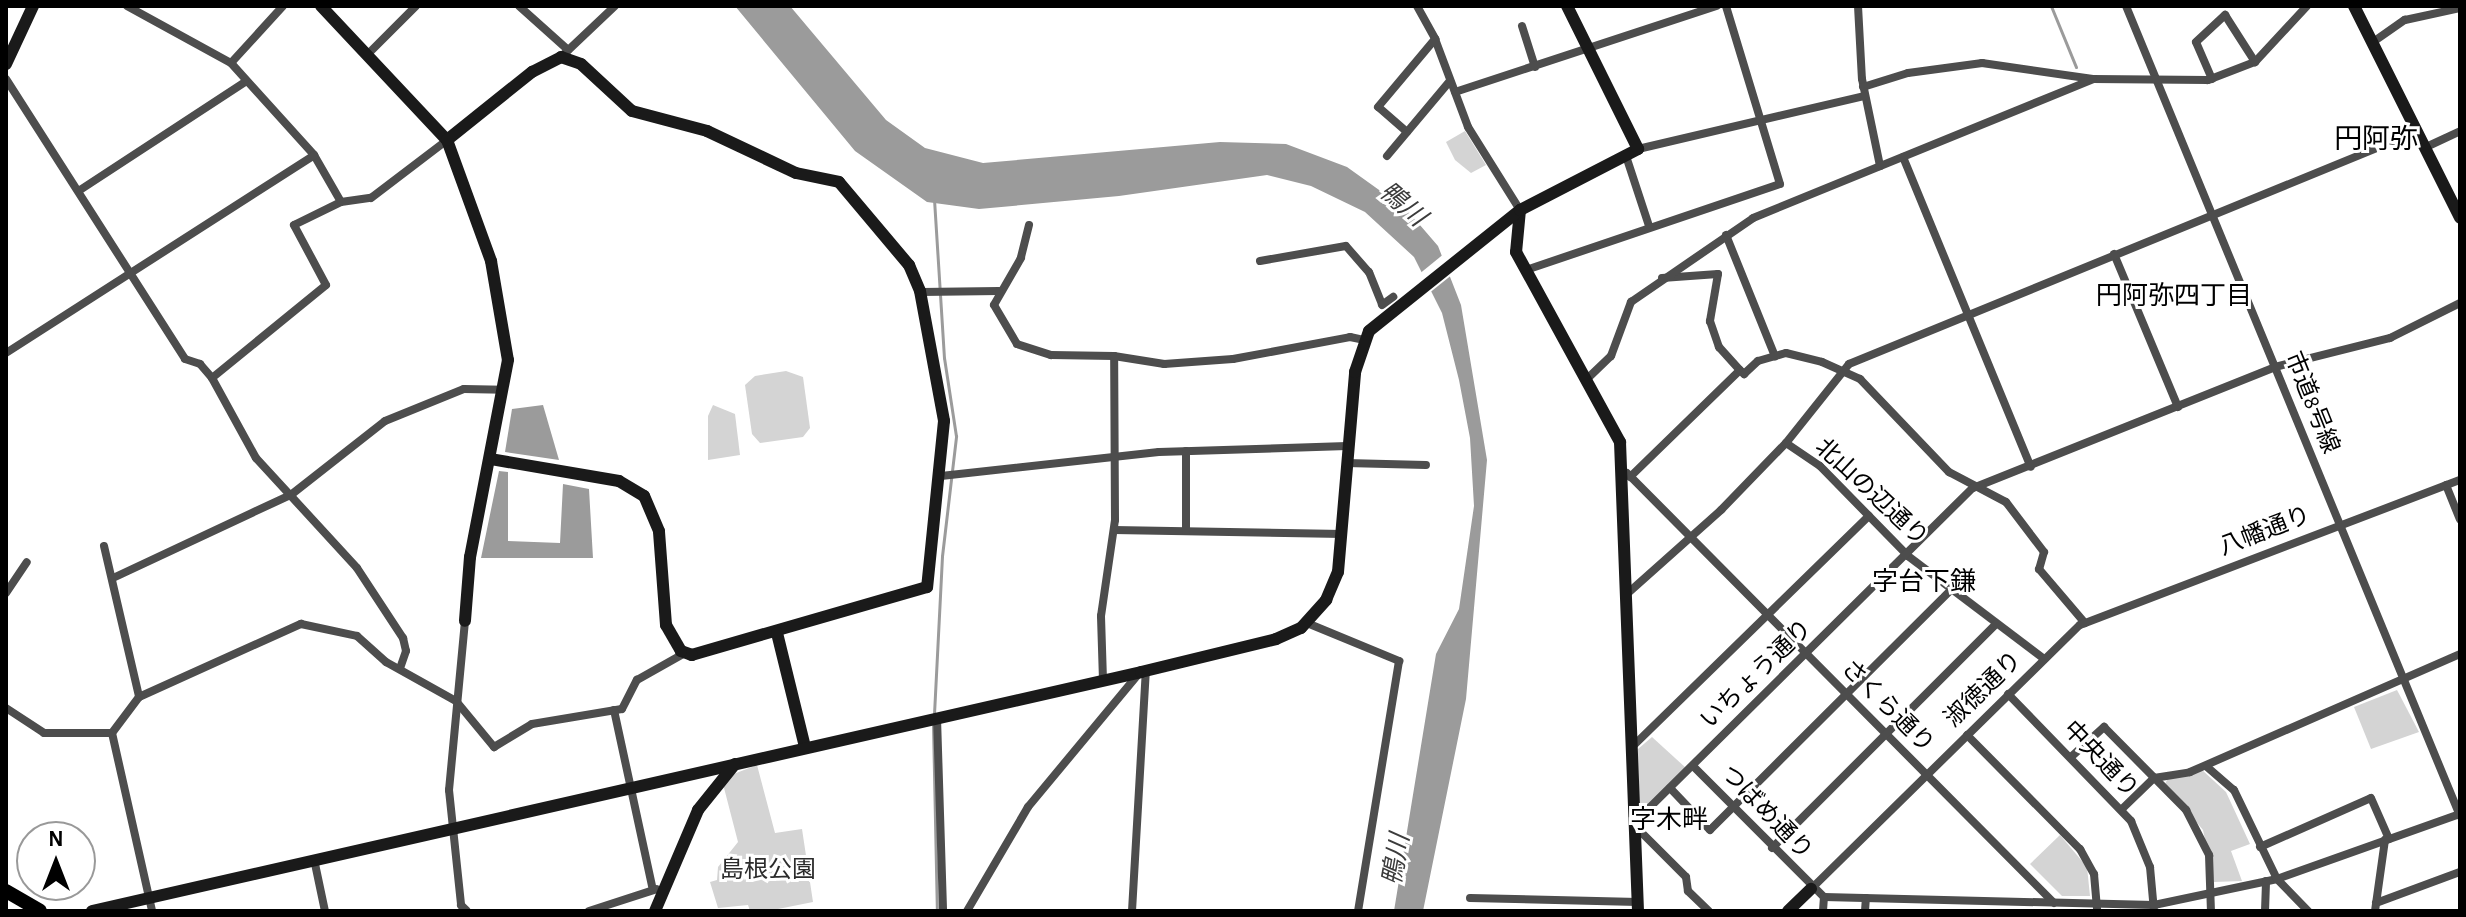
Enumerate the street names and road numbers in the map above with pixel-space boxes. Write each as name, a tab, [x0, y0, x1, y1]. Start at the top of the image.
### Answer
street label: 市道8号線	[2278, 348, 2344, 458]
street label: 北山の辺通り	[1809, 433, 1933, 553]
street label: 八幡通り	[2215, 501, 2315, 563]
street label: いちょう通り	[1695, 615, 1819, 735]
street label: 淑徳通り	[1939, 646, 2029, 734]
street label: さくら通り	[1834, 654, 1940, 760]
street label: 中央通り	[2056, 715, 2144, 805]
street label: つばめ通り	[1714, 760, 1818, 866]

